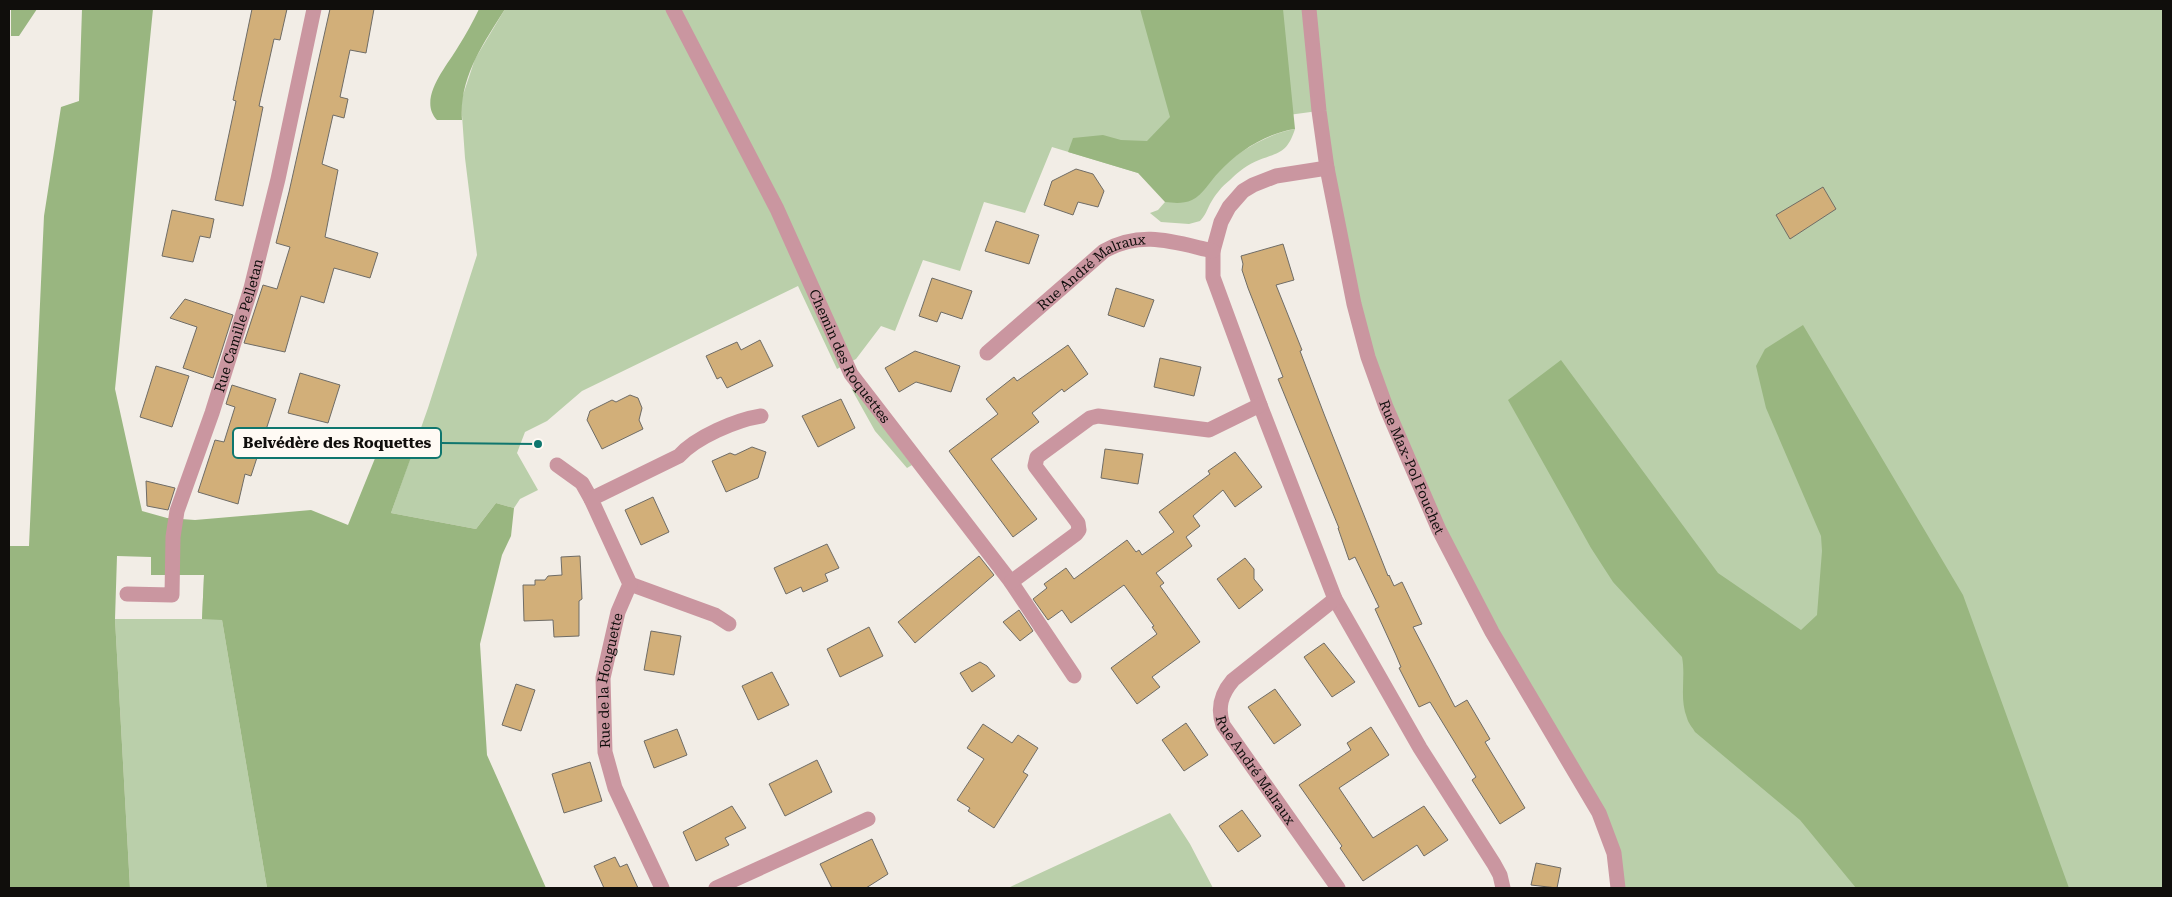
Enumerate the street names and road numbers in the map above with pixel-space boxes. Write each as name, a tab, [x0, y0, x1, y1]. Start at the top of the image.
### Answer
street label: Rue André Malraux	[1034, 231, 1146, 313]
street label: Rue Camille Pelletan	[211, 257, 266, 394]
street label: Chemin des Roquettes	[806, 287, 894, 426]
street label: Rue Max-Pol Fouchet	[1376, 398, 1448, 537]
street label: Rue de la Houguette	[594, 611, 626, 748]
street label: Rue André Malraux	[1213, 714, 1299, 828]

